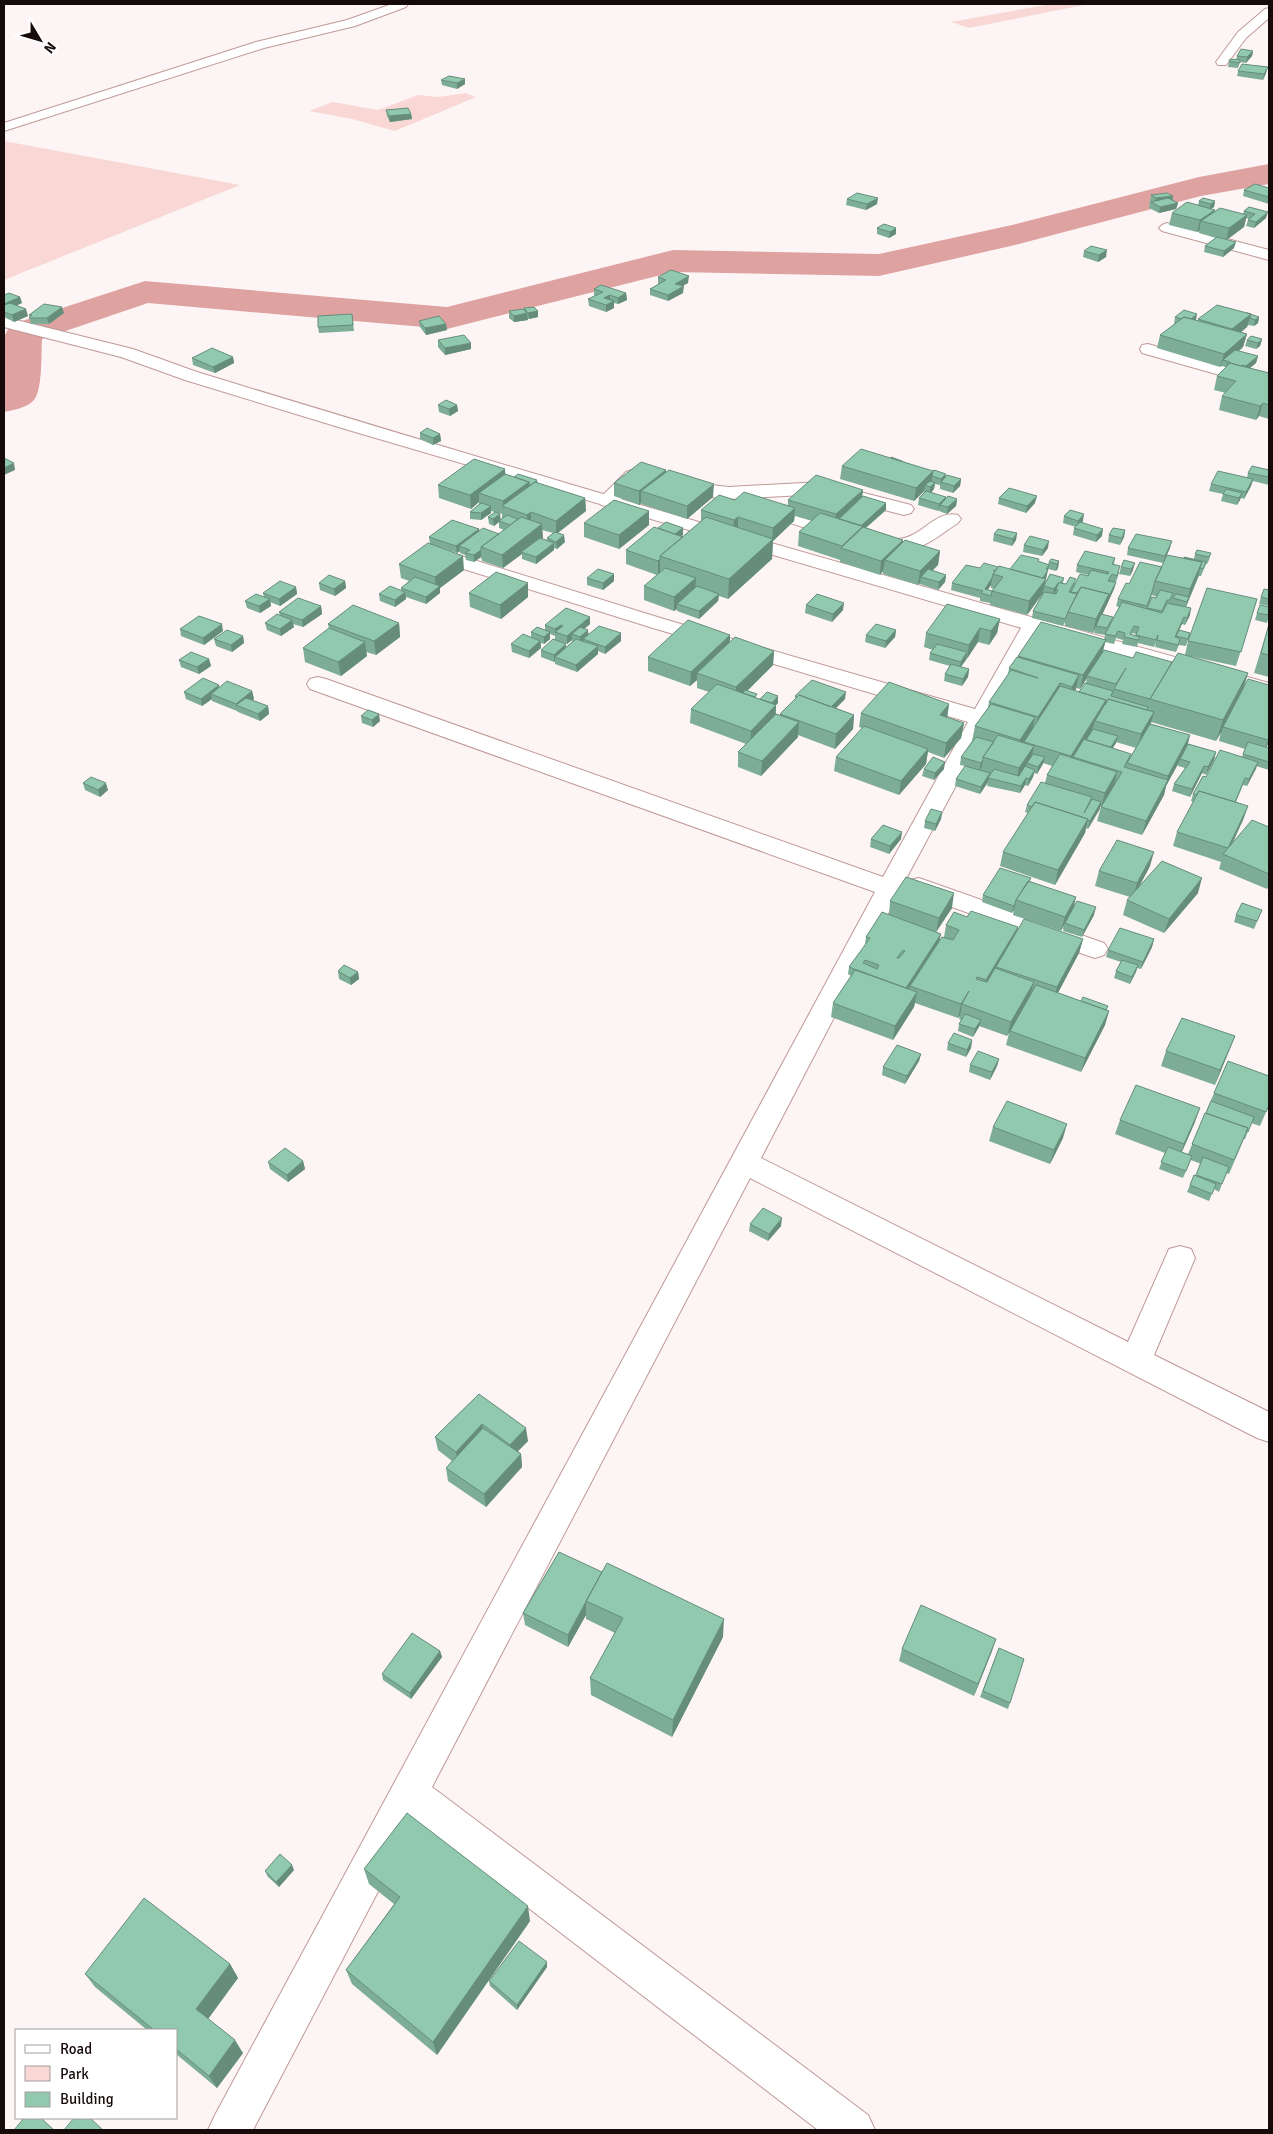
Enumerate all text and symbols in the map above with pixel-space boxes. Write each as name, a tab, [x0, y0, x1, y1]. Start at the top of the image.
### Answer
north arrow	[15, 15, 65, 65]
text: N	[40, 39, 60, 57]
legend	[15, 2029, 178, 2119]
text: Road	[60, 2040, 92, 2058]
text: Park	[60, 2065, 89, 2083]
text: Building	[60, 2090, 114, 2108]

